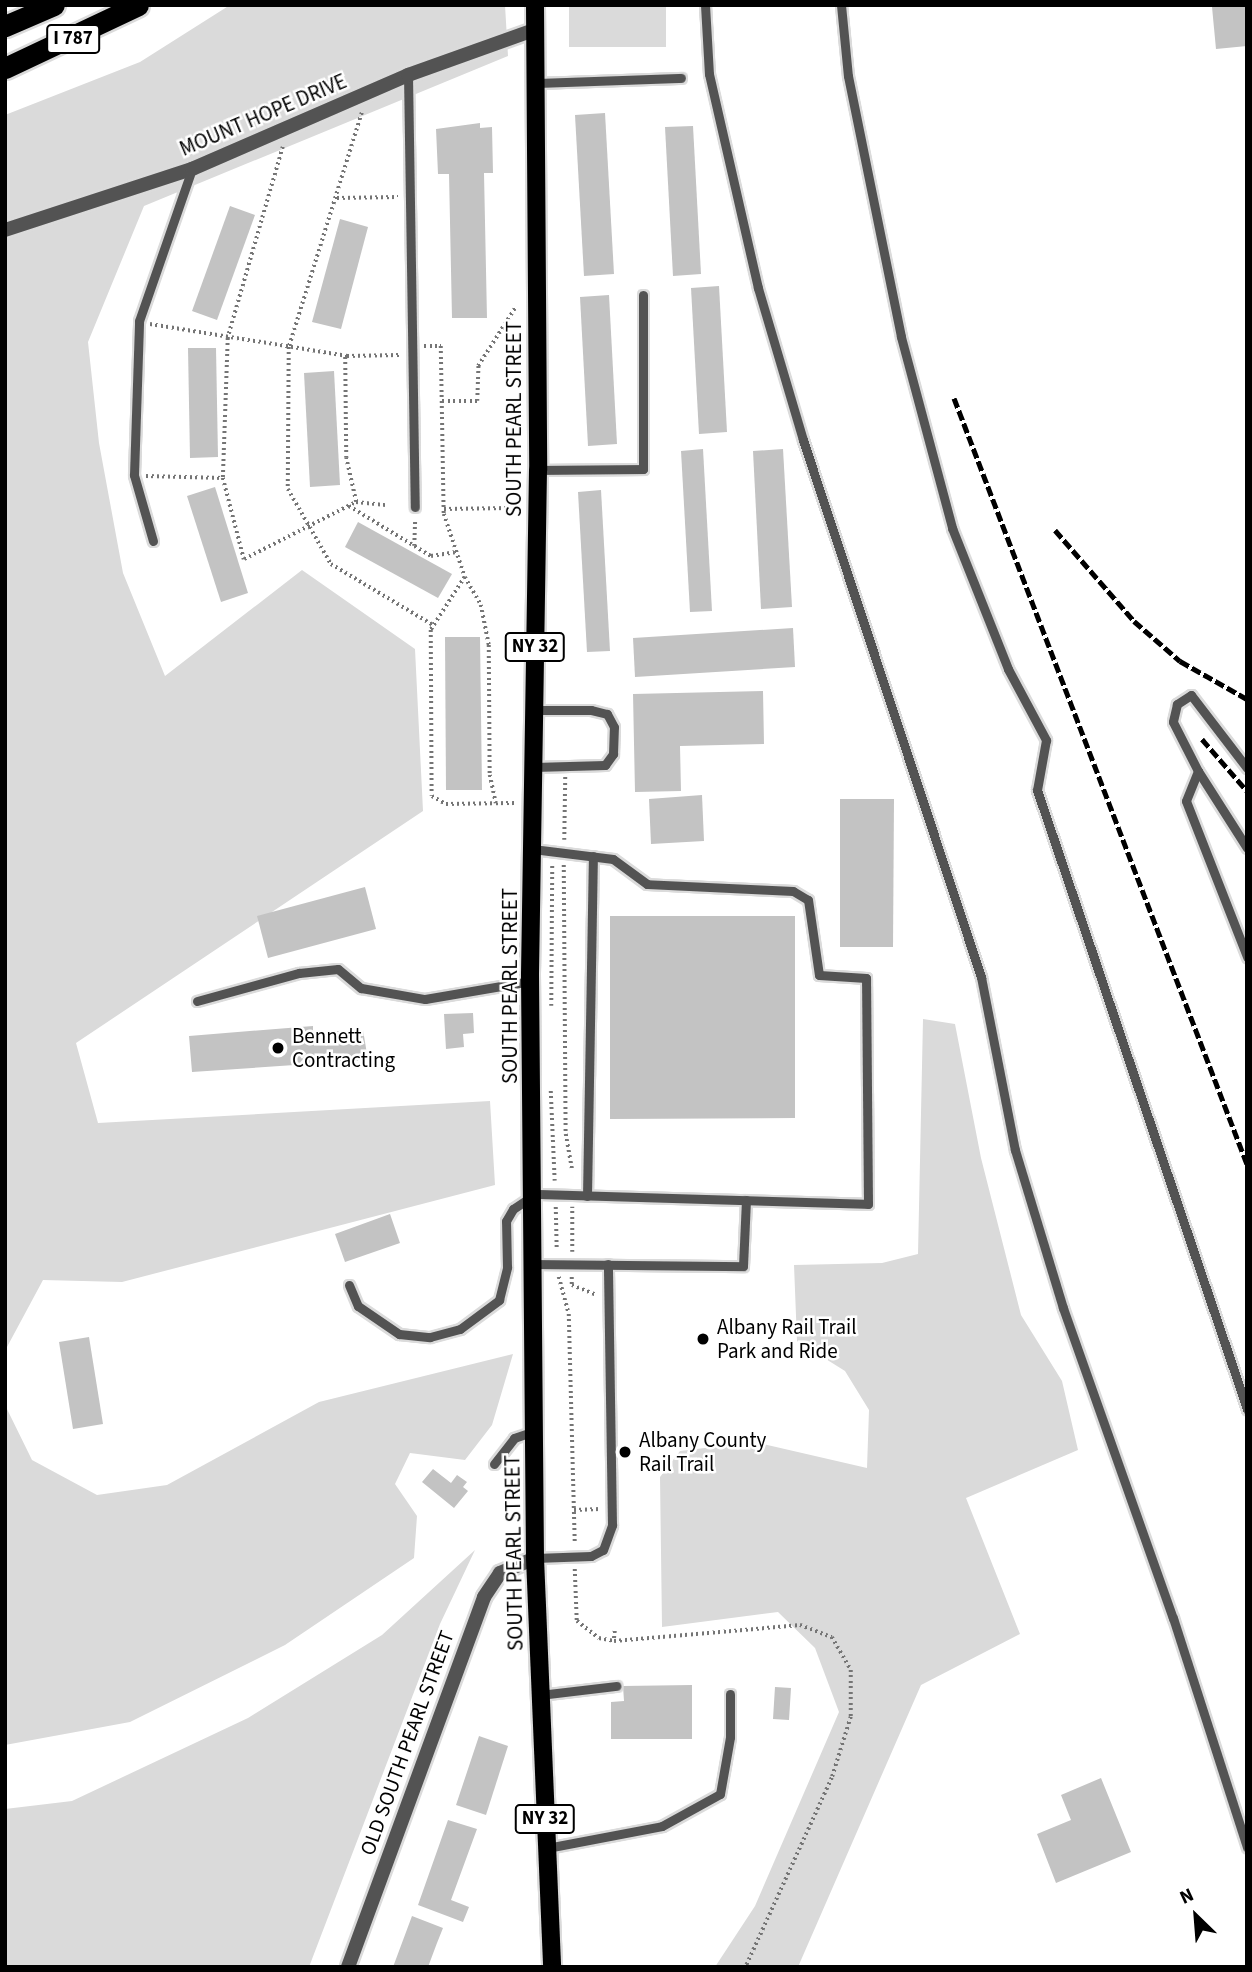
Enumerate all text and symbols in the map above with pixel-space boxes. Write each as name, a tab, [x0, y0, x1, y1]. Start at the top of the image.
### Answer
road number: I 787	[45, 23, 101, 54]
street label: MOUNT HOPE DRIVE	[176, 68, 350, 162]
street label: SOUTH PEARL STREET	[501, 321, 527, 517]
road number: NY 32	[504, 632, 566, 662]
street label: SOUTH PEARL STREET	[497, 888, 523, 1084]
place label: Bennett Contracting	[292, 1023, 395, 1073]
marker: Bennett Contracting	[270, 1040, 286, 1056]
place label: Albany Rail Trail Park and Ride	[717, 1314, 857, 1364]
marker: Albany Rail Trail Park and Ride	[695, 1331, 711, 1347]
place label: Albany County Rail Trail	[639, 1427, 766, 1477]
marker: Albany County Rail Trail	[617, 1444, 633, 1460]
street label: SOUTH PEARL STREET	[500, 1455, 528, 1651]
street label: OLD SOUTH PEARL STREET	[355, 1627, 459, 1859]
road number: NY 32	[514, 1803, 576, 1834]
north arrow	[1161, 1881, 1231, 1951]
text: N	[1175, 1882, 1198, 1911]

